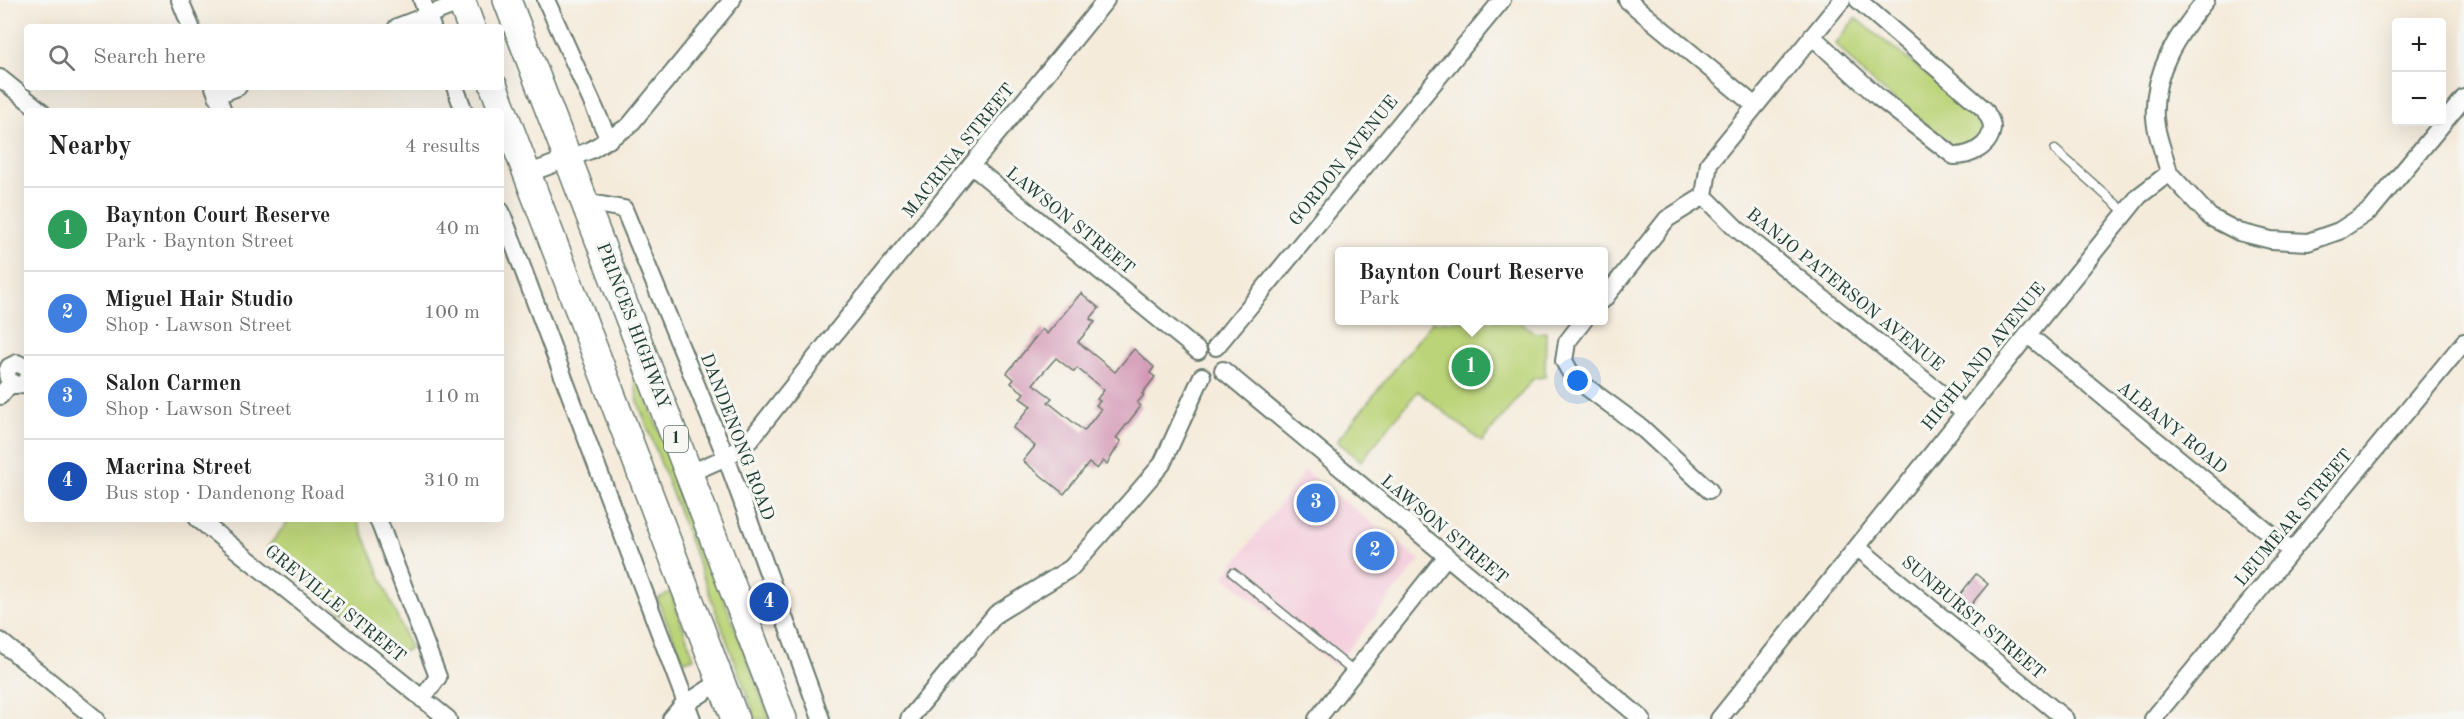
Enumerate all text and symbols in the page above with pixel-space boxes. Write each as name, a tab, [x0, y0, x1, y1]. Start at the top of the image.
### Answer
map controls	[2392, 18, 2446, 126]
button: +	[2392, 18, 2446, 72]
search box	[24, 24, 504, 90]
icon: search	[45, 41, 78, 74]
text: Search here	[93, 46, 206, 68]
button: −	[2392, 72, 2446, 126]
street label: MACRINA STREET	[900, 81, 1018, 221]
street label: GORDON AVENUE	[1286, 93, 1402, 229]
text: Nearby	[48, 134, 132, 160]
text: 4 results	[405, 137, 480, 157]
street label: LAWSON STREET	[1002, 164, 1138, 278]
text: Baynton Court Reserve	[105, 205, 331, 227]
street label: BANJO PATERSON AVENUE	[1743, 205, 1947, 375]
text: 1	[62, 219, 73, 239]
text: 40 m	[435, 219, 480, 239]
text: Park · Baynton Street	[105, 232, 294, 252]
street label: PRINCES HIGHWAY	[593, 240, 673, 412]
popup	[1335, 247, 1608, 325]
text: Baynton Court Reserve	[1359, 262, 1584, 284]
street label: HIGHLAND AVENUE	[1919, 280, 2049, 434]
text: Miguel Hair Studio	[105, 289, 293, 311]
text: Park	[1359, 289, 1400, 309]
text: 2	[62, 303, 73, 323]
text: 100 m	[424, 303, 480, 323]
text: Shop · Lawson Street	[105, 316, 292, 336]
pin: 1	[1452, 344, 1490, 389]
street label: DANDENONG ROAD	[697, 351, 777, 523]
your location	[1563, 366, 1592, 395]
text: Salon Carmen	[105, 373, 242, 395]
street label: ALBANY ROAD	[2114, 378, 2230, 478]
text: 3	[62, 387, 73, 407]
text: 110 m	[424, 387, 480, 407]
text: Shop · Lawson Street	[105, 400, 292, 420]
road number: 1	[664, 426, 688, 452]
street label: LEUMEAR STREET	[2232, 446, 2356, 590]
text: Macrina Street	[105, 457, 252, 479]
text: 4	[62, 471, 73, 491]
text: 310 m	[424, 471, 480, 491]
street label: LAWSON STREET	[1377, 472, 1511, 588]
pin: 3	[1296, 480, 1336, 526]
text: Bus stop · Dandenong Road	[105, 484, 345, 504]
pin: 2	[1356, 528, 1394, 574]
street label: GREVILLE STREET	[261, 542, 409, 666]
street label: SUNBURST STREET	[1898, 553, 2048, 683]
pin: 4	[750, 580, 788, 624]

